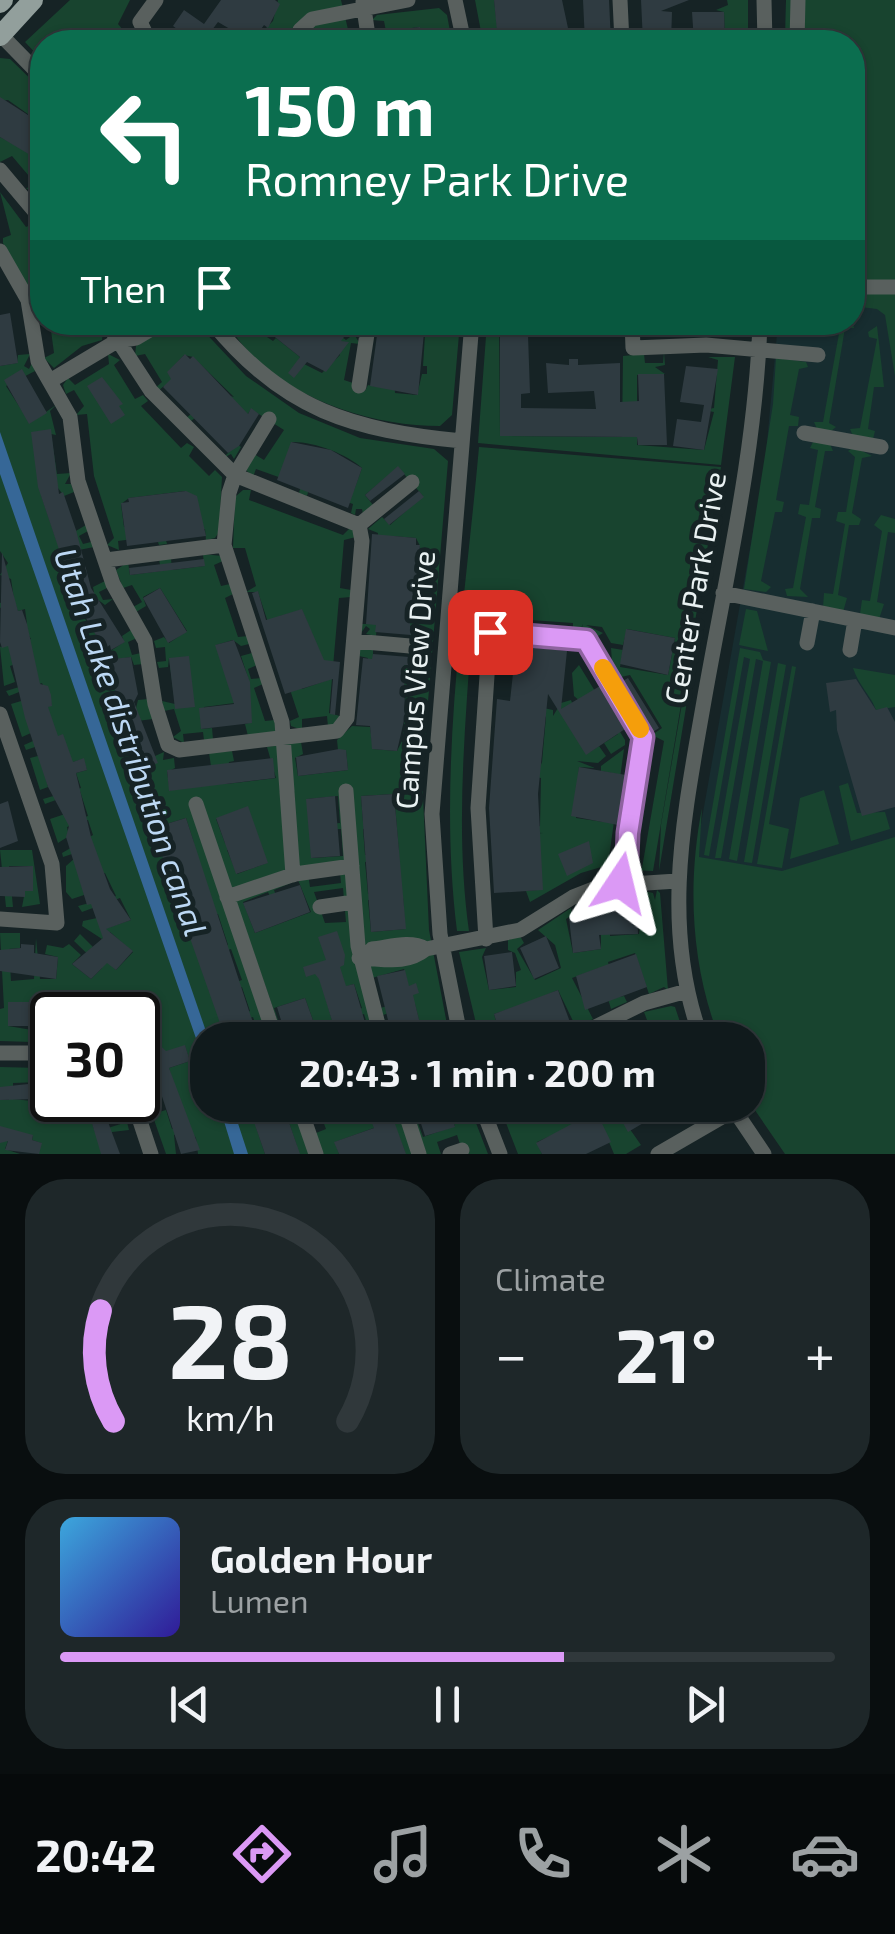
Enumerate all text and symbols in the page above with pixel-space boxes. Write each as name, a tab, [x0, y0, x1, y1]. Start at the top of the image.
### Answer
text: 150 m	[245, 66, 435, 150]
icon: left	[80, 70, 210, 200]
text: Romney Park Drive	[245, 151, 629, 205]
icon: arrive	[187, 260, 242, 315]
text: Then	[80, 265, 167, 311]
street label: Center Park Drive	[656, 469, 732, 707]
water label: Utah Lake distribution canal	[48, 542, 216, 940]
street label: Campus View Drive	[387, 549, 441, 811]
pin	[448, 590, 533, 675]
icon: arrive	[463, 605, 518, 660]
position arrow	[568, 831, 672, 935]
speed limit sign: 30	[30, 992, 160, 1122]
text: 20:43 · 1 min · 200 m	[299, 1049, 656, 1095]
text: Climate	[495, 1259, 606, 1297]
text: 28	[167, 1275, 293, 1400]
text: 21°	[615, 1308, 717, 1398]
text: −	[495, 1320, 527, 1386]
text: +	[805, 1320, 835, 1386]
text: km/h	[186, 1395, 274, 1438]
text: Golden Hour	[210, 1535, 432, 1581]
text: Lumen	[210, 1581, 309, 1619]
icon: previous	[162, 1677, 217, 1732]
icon: pause	[420, 1677, 475, 1732]
icon: next	[678, 1677, 733, 1732]
icon: directions	[227, 1819, 297, 1889]
icon: music	[368, 1819, 438, 1889]
icon: phone	[508, 1819, 578, 1889]
icon: climate	[649, 1819, 719, 1889]
icon: car	[790, 1819, 860, 1889]
text: 20:42	[35, 1827, 156, 1881]

